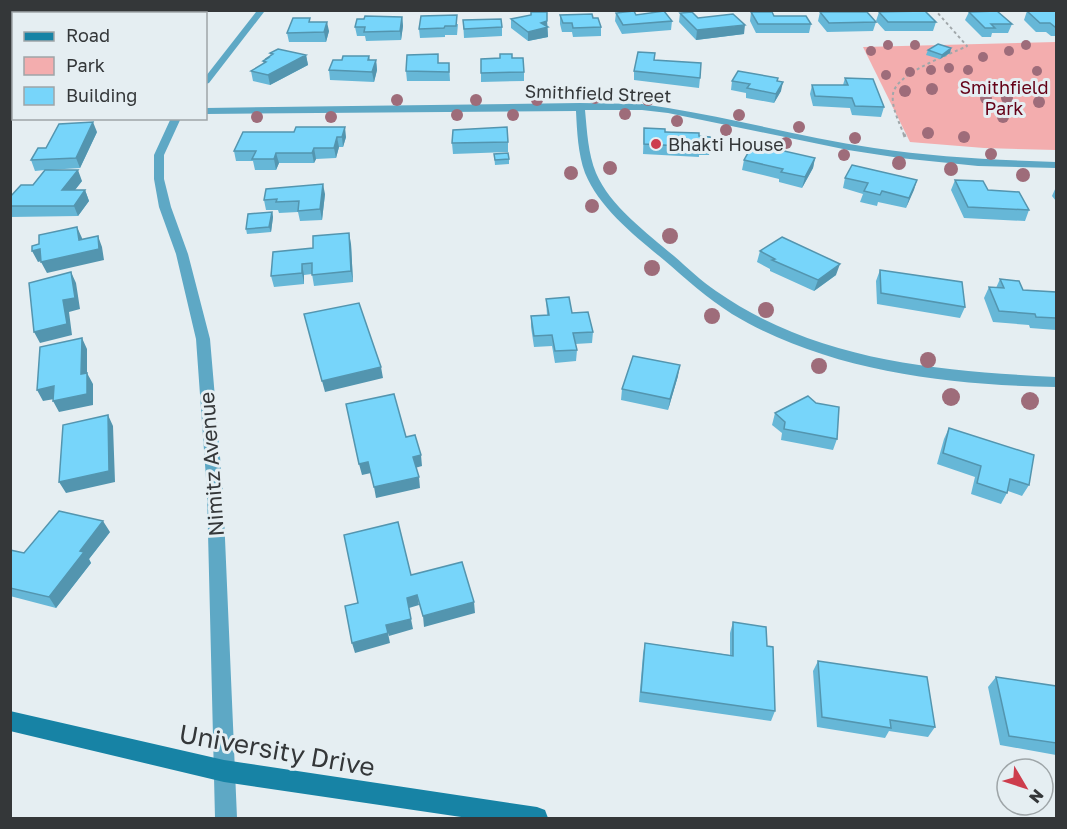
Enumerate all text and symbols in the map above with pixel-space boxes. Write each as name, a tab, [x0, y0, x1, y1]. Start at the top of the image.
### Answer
legend	[12, 12, 207, 120]
text: Road	[66, 24, 110, 46]
text: Park	[66, 54, 105, 76]
park label: Smithfield Park	[959, 76, 1049, 119]
street label: Smithfield Street	[524, 79, 672, 107]
text: Building	[66, 84, 137, 106]
place label: Bhakti House	[668, 133, 784, 155]
marker: Bhakti House	[649, 137, 663, 151]
street label: Nimitz Avenue	[193, 391, 229, 537]
street label: University Drive	[177, 718, 377, 782]
north arrow	[995, 757, 1055, 817]
text: N	[1025, 785, 1048, 807]

